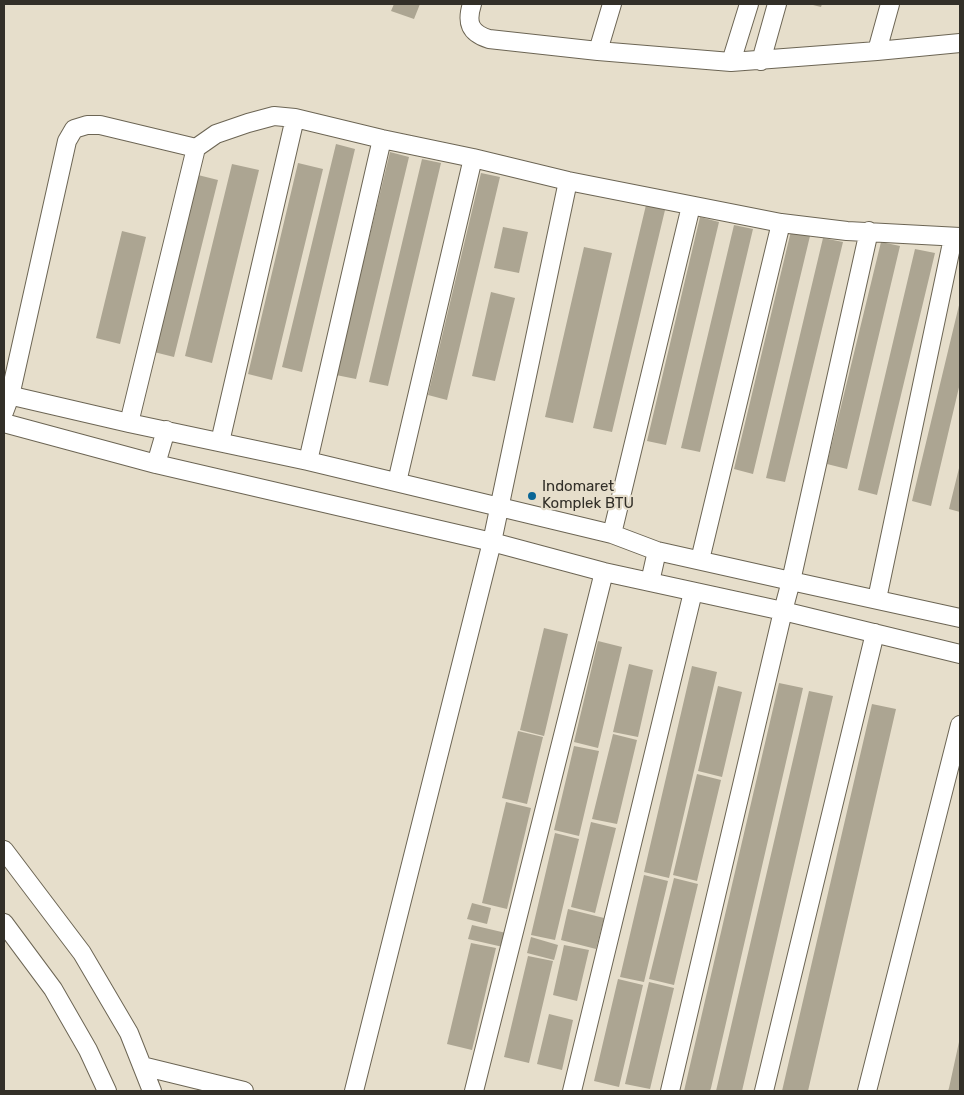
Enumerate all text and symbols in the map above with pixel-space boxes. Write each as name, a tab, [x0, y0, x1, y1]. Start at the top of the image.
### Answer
place label: Indomaret Komplek BTU	[542, 478, 634, 513]
marker: Indomaret Komplek BTU	[526, 490, 538, 502]

